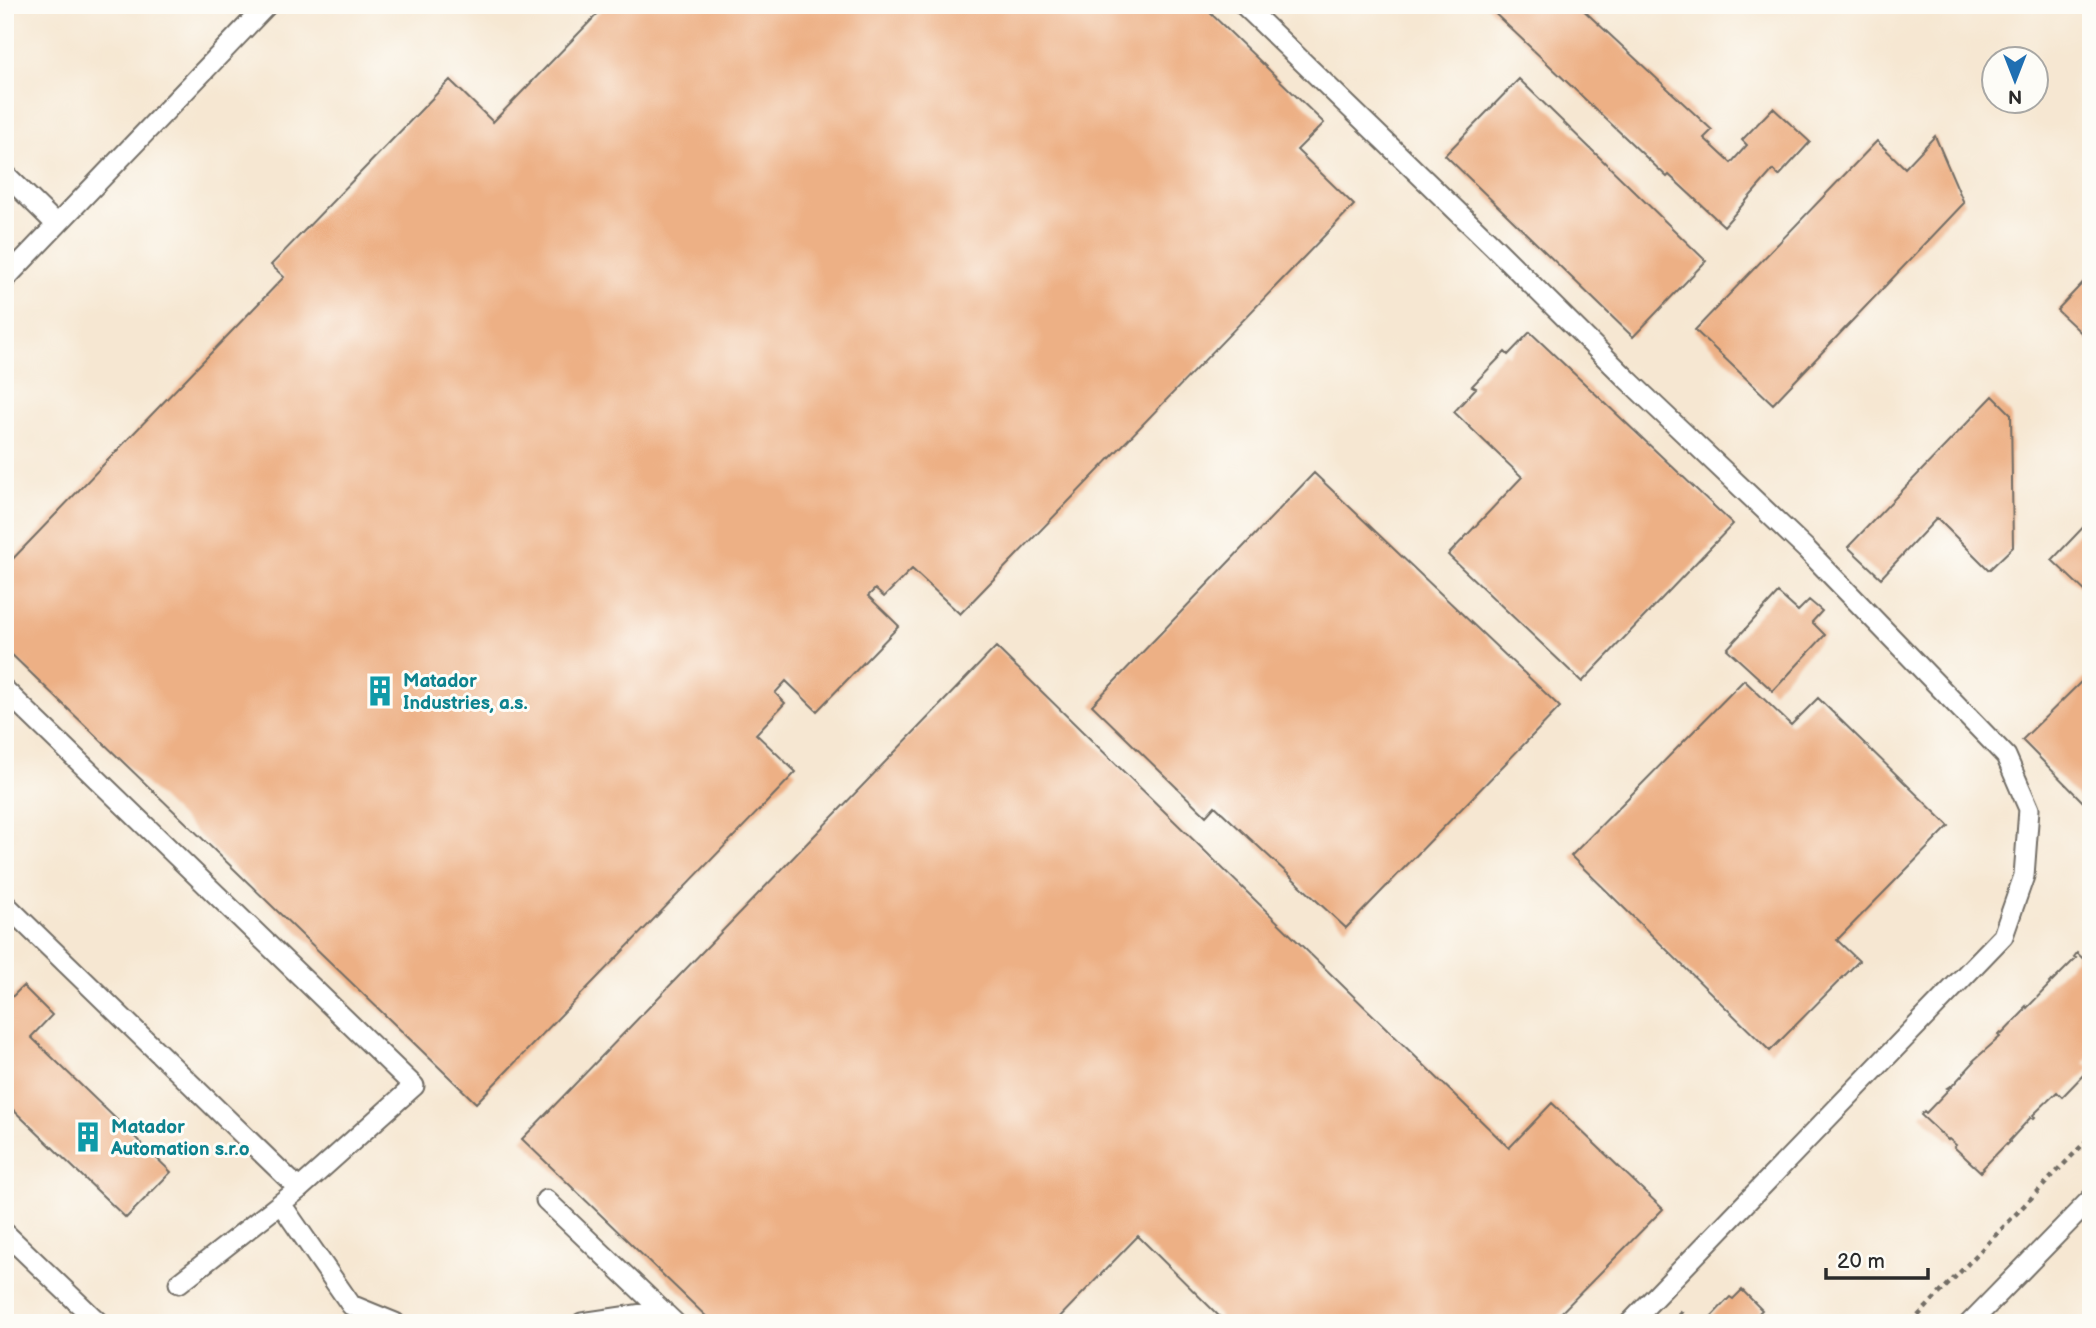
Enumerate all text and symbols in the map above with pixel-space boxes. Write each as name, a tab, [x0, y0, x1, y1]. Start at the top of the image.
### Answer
north arrow	[1980, 46, 2050, 116]
text: N	[2008, 84, 2022, 107]
place label: Matador Industries, a.s.	[403, 670, 528, 715]
building icon: Matador Industries, a.s.	[363, 674, 397, 708]
place label: Matador Automation s.r.o	[110, 1116, 250, 1161]
building icon: Matador Automation s.r.o	[71, 1120, 105, 1154]
scale bar	[1826, 1237, 1928, 1281]
text: 20 m	[1837, 1249, 1885, 1274]

